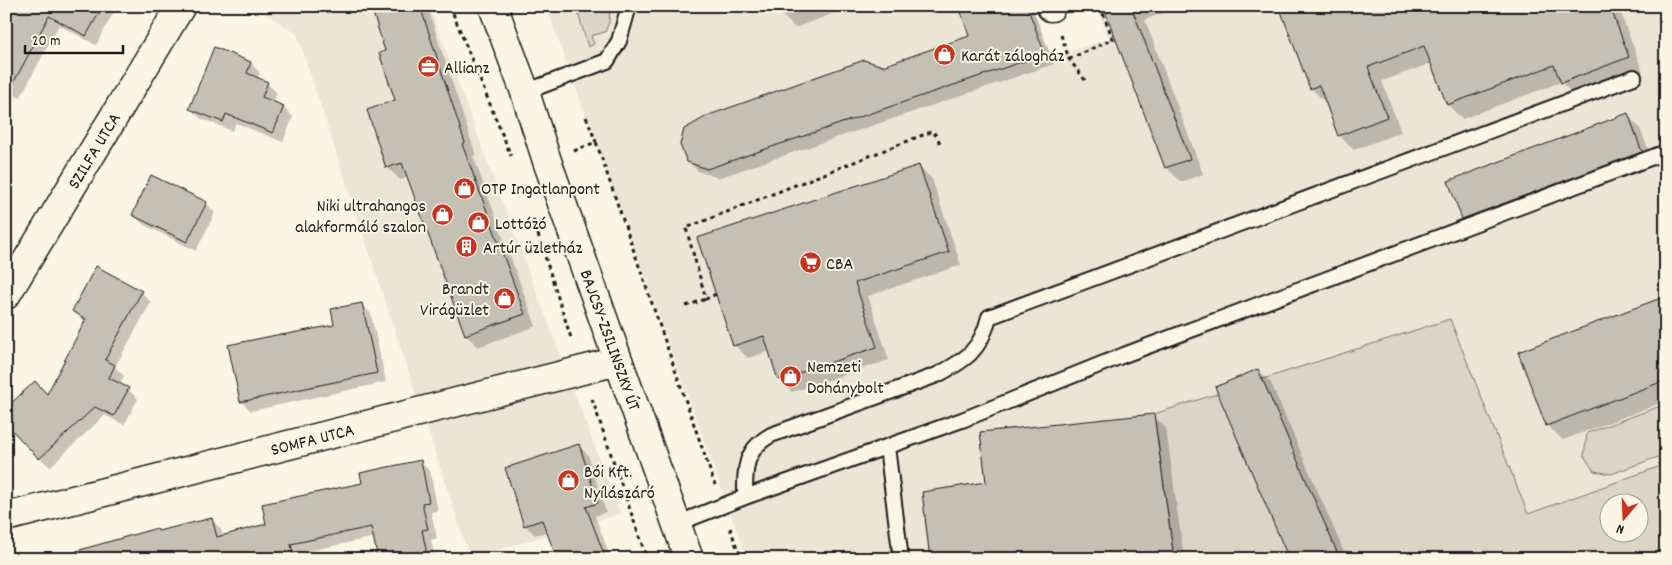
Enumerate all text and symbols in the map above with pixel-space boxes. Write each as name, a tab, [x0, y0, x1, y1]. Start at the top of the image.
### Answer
scale bar	[25, 22, 122, 54]
text: 20 m	[32, 31, 60, 53]
shop icon: Karát zálogház	[933, 43, 957, 67]
place label: Karát zálogház	[961, 45, 1064, 70]
office icon: Allianz	[416, 55, 440, 79]
place label: Allianz	[444, 57, 489, 82]
street label: SZILFA UTCA	[63, 109, 129, 195]
shop icon: OTP Ingatlanpont	[453, 176, 477, 200]
place label: OTP Ingatlanpont	[481, 178, 600, 203]
place label: Niki ultrahangos alakformáló szalon	[295, 195, 426, 241]
shop icon: Niki ultrahangos alakformáló szalon	[430, 203, 454, 227]
shop icon: Lottózó	[467, 211, 491, 235]
place label: Lottózó	[495, 213, 547, 238]
building icon: Artúr üzletház	[455, 235, 479, 259]
place label: Artúr üzletház	[483, 237, 582, 262]
supermarket icon: CBA	[798, 251, 822, 275]
place label: CBA	[826, 253, 853, 278]
street label: BAJCSY-ZSILINSZKY ÚT	[572, 267, 645, 415]
place label: Brandt Virágüzlet	[420, 278, 489, 324]
shop icon: Brandt Virágüzlet	[493, 286, 517, 310]
place label: Nemzeti Dohánybolt	[807, 356, 884, 402]
shop icon: Nemzeti Dohánybolt	[779, 364, 803, 388]
street label: SOMFA UTCA	[268, 419, 357, 464]
place label: Bói Kft. Nyílászáró	[584, 461, 655, 507]
shop icon: Bói Kft. Nyílászáró	[556, 469, 580, 493]
north arrow	[1600, 492, 1650, 542]
text: N	[1614, 518, 1627, 539]

